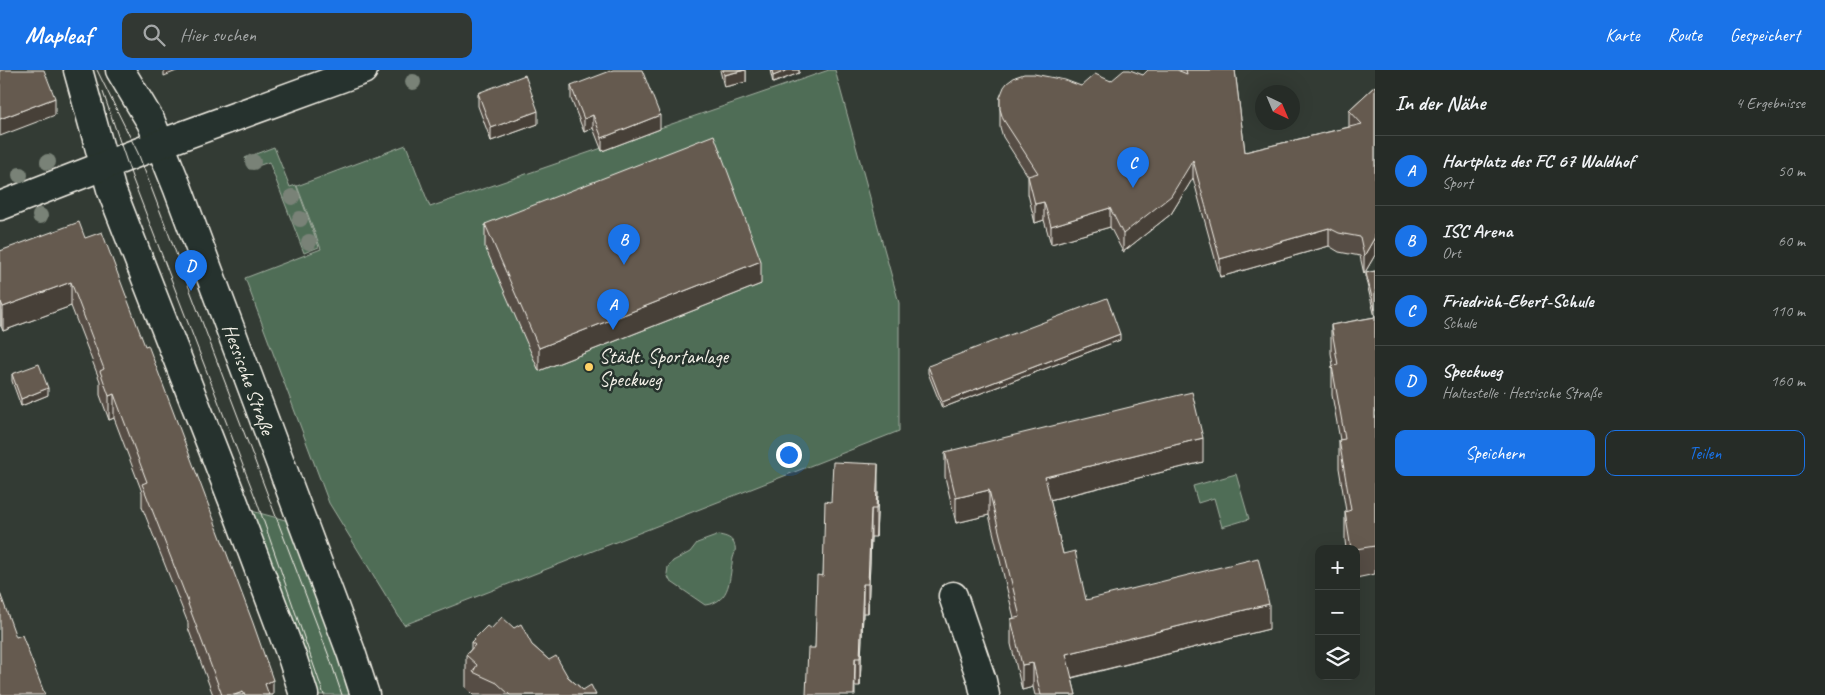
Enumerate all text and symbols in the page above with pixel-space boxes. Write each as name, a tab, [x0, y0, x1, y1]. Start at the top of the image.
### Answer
search box	[122, 13, 472, 58]
text: Mapleaf	[25, 20, 92, 50]
icon: search	[140, 21, 168, 49]
text: Hier suchen	[180, 23, 256, 47]
text: Karte	[1605, 24, 1640, 46]
text: Route	[1668, 24, 1702, 46]
text: Gespeichert	[1730, 24, 1800, 46]
north arrow	[1255, 85, 1300, 130]
text: In der Nähe	[1395, 90, 1485, 116]
text: 4 Ergebnisse	[1736, 93, 1805, 113]
pin: C	[1117, 147, 1149, 188]
text: Hartplatz des FC 67 Waldhof	[1442, 149, 1634, 173]
text: A	[1407, 161, 1415, 181]
text: 50 m	[1778, 161, 1805, 181]
text: Sport	[1442, 173, 1473, 193]
text: ISC Arena	[1442, 219, 1513, 243]
pin: B	[608, 224, 640, 265]
text: B	[1407, 231, 1415, 251]
text: 60 m	[1778, 231, 1805, 251]
text: Ort	[1442, 243, 1461, 263]
pin: D	[175, 250, 207, 291]
pin: A	[597, 289, 629, 330]
text: Friedrich-Ebert-Schule	[1442, 289, 1594, 313]
text: C	[1407, 301, 1415, 321]
text: 110 m	[1771, 301, 1805, 321]
text: Schule	[1442, 313, 1476, 333]
street label: Hessische Straße	[217, 320, 281, 439]
place label: Städt. Sportanlage Speckweg	[599, 344, 730, 392]
text: Speckweg	[1442, 359, 1502, 383]
marker: Städt. Sportanlage Speckweg	[583, 361, 595, 373]
text: D	[1406, 371, 1416, 391]
text: 160 m	[1771, 371, 1805, 391]
text: Haltestelle · Hessische Straße	[1442, 383, 1601, 403]
button: Speichern	[1395, 430, 1595, 476]
button: Teilen	[1605, 430, 1805, 476]
your location	[776, 442, 802, 468]
map controls	[1315, 545, 1360, 680]
button: +	[1315, 545, 1360, 590]
button: −	[1315, 590, 1360, 635]
button: layers	[1315, 635, 1360, 680]

